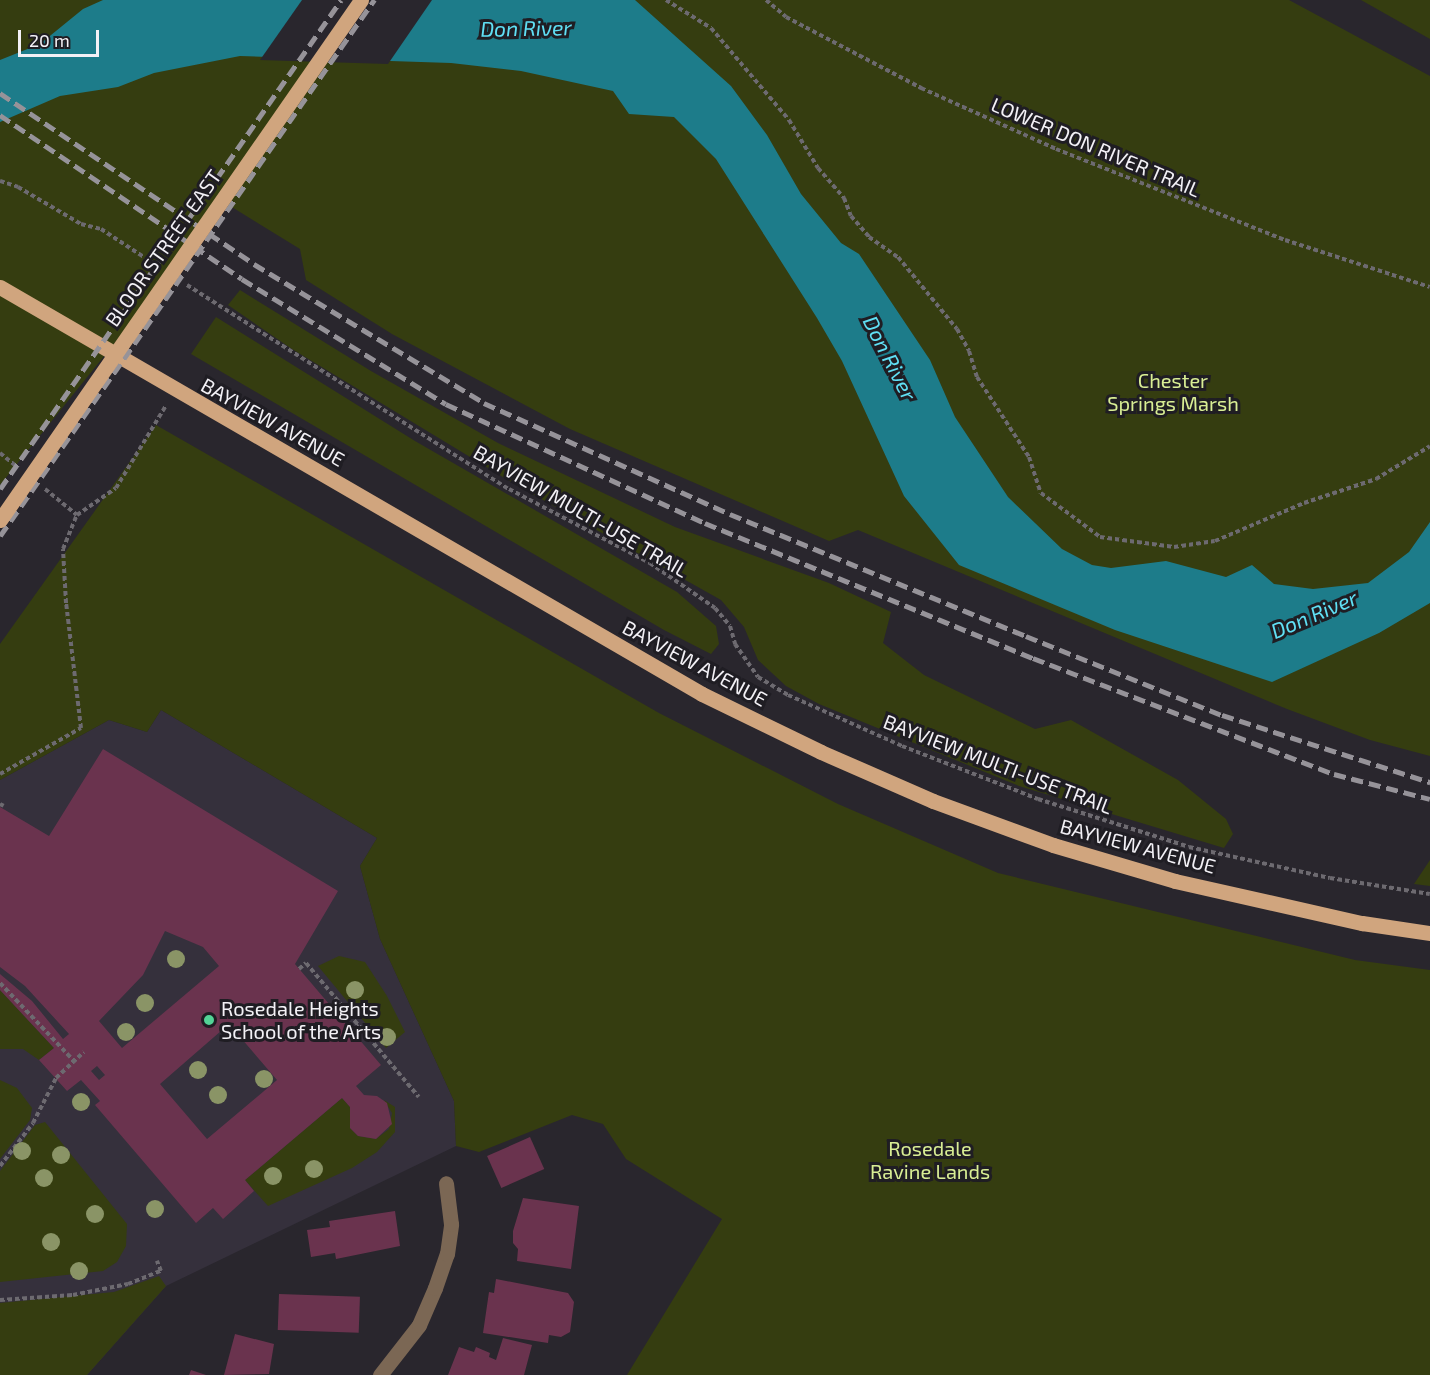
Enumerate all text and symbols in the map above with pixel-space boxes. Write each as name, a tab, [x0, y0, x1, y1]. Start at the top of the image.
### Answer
water label: Don River	[480, 15, 572, 41]
scale bar	[21, 18, 102, 56]
text: 20 m	[29, 29, 70, 51]
street label: LOWER DON RIVER TRAIL	[988, 92, 1204, 202]
street label: BLOOR STREET EAST	[100, 165, 226, 331]
water label: Don River	[858, 312, 922, 404]
park label: Chester Springs Marsh	[1107, 368, 1239, 415]
street label: BAYVIEW AVENUE	[197, 372, 349, 472]
street label: BAYVIEW MULTI-USE TRAIL	[469, 440, 693, 582]
water label: Don River	[1267, 585, 1361, 643]
street label: BAYVIEW AVENUE	[618, 615, 772, 711]
street label: BAYVIEW MULTI-USE TRAIL	[880, 709, 1116, 819]
street label: BAYVIEW AVENUE	[1057, 814, 1219, 878]
place label: Rosedale Heights School of the Arts	[221, 996, 383, 1043]
marker: Rosedale Heights School of the Arts	[202, 1013, 216, 1027]
park label: Rosedale Ravine Lands	[870, 1136, 990, 1183]

